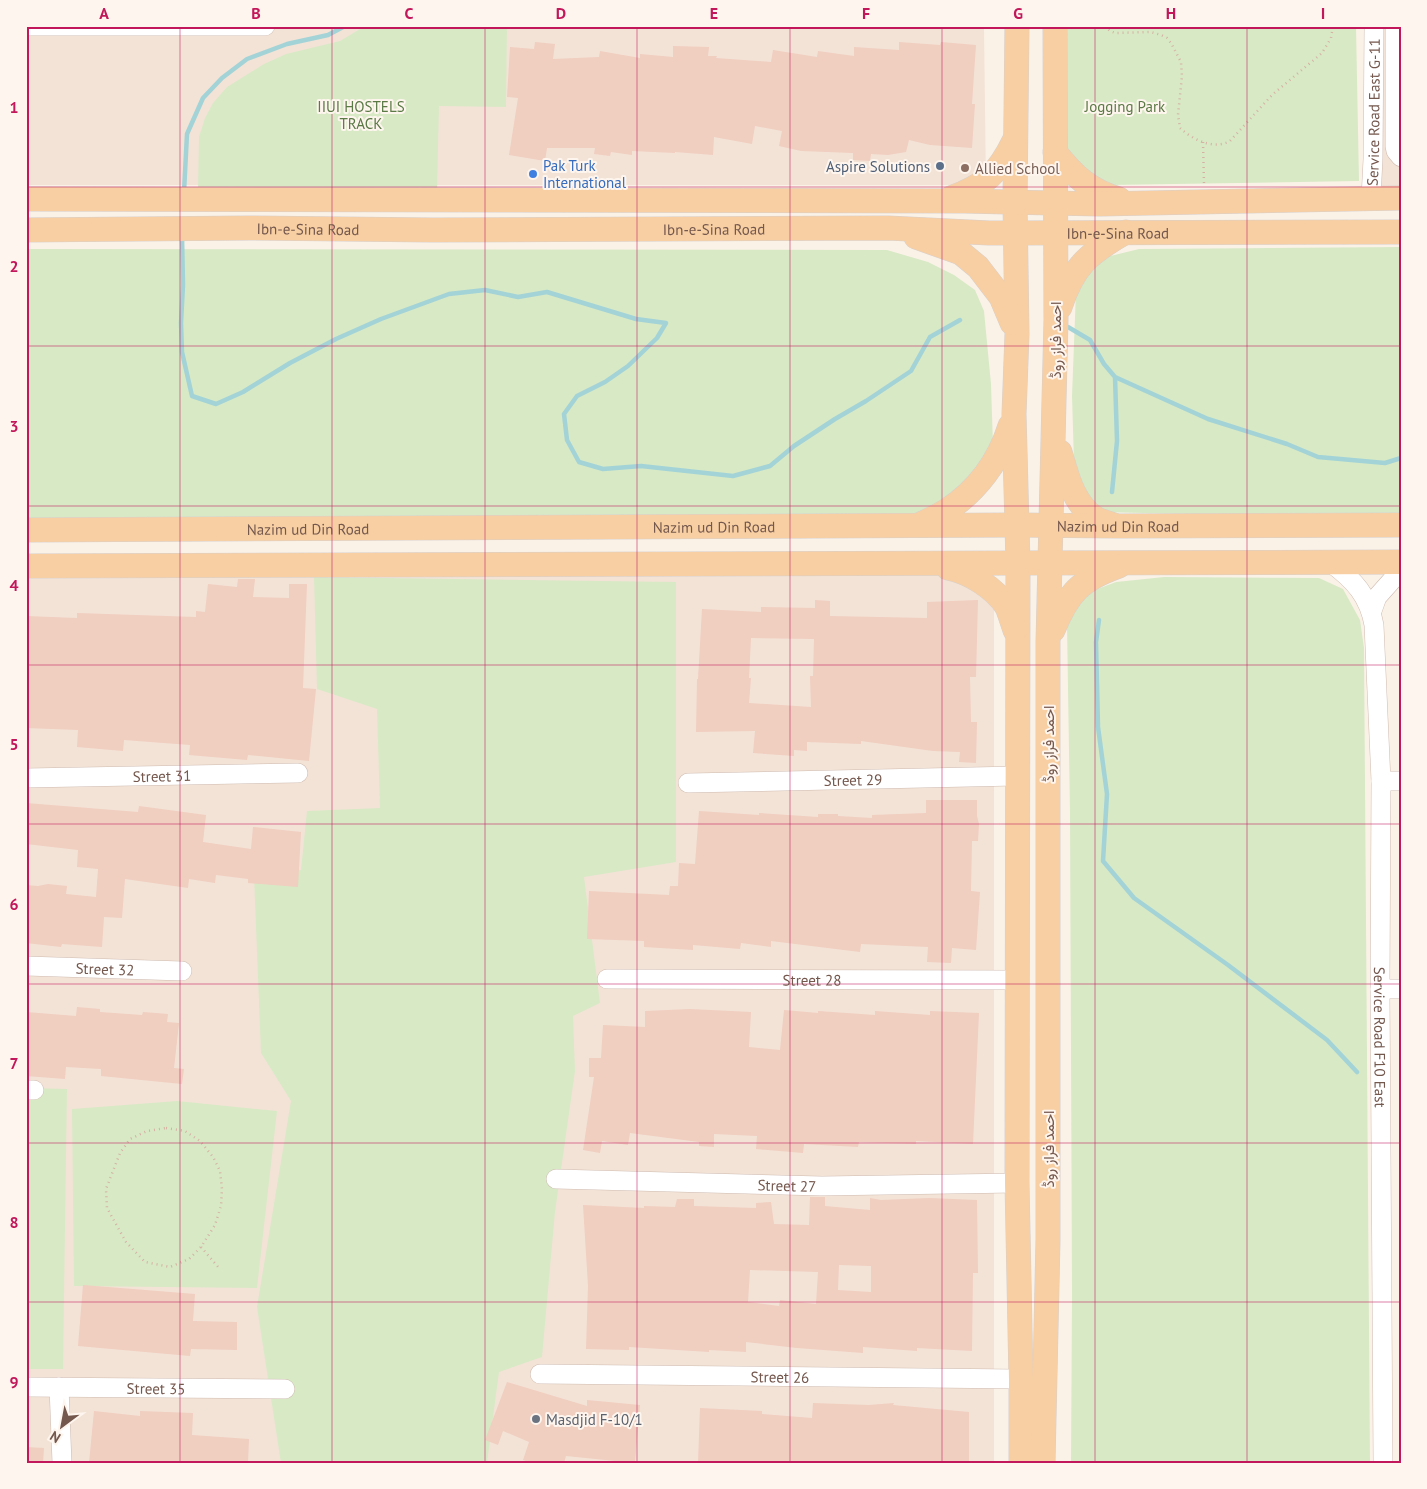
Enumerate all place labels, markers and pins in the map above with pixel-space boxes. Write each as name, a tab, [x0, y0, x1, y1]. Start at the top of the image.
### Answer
place label: Pak Turk International	[543, 156, 627, 192]
place label: Aspire Solutions	[826, 157, 930, 176]
place label: Allied School	[975, 159, 1060, 178]
marker: Aspire Solutions	[934, 160, 946, 172]
marker: Allied School	[959, 162, 971, 174]
marker: Pak Turk International	[527, 168, 539, 180]
place label: Masdjid F-10/1	[546, 1410, 643, 1429]
marker: Masdjid F-10/1	[530, 1413, 542, 1425]

